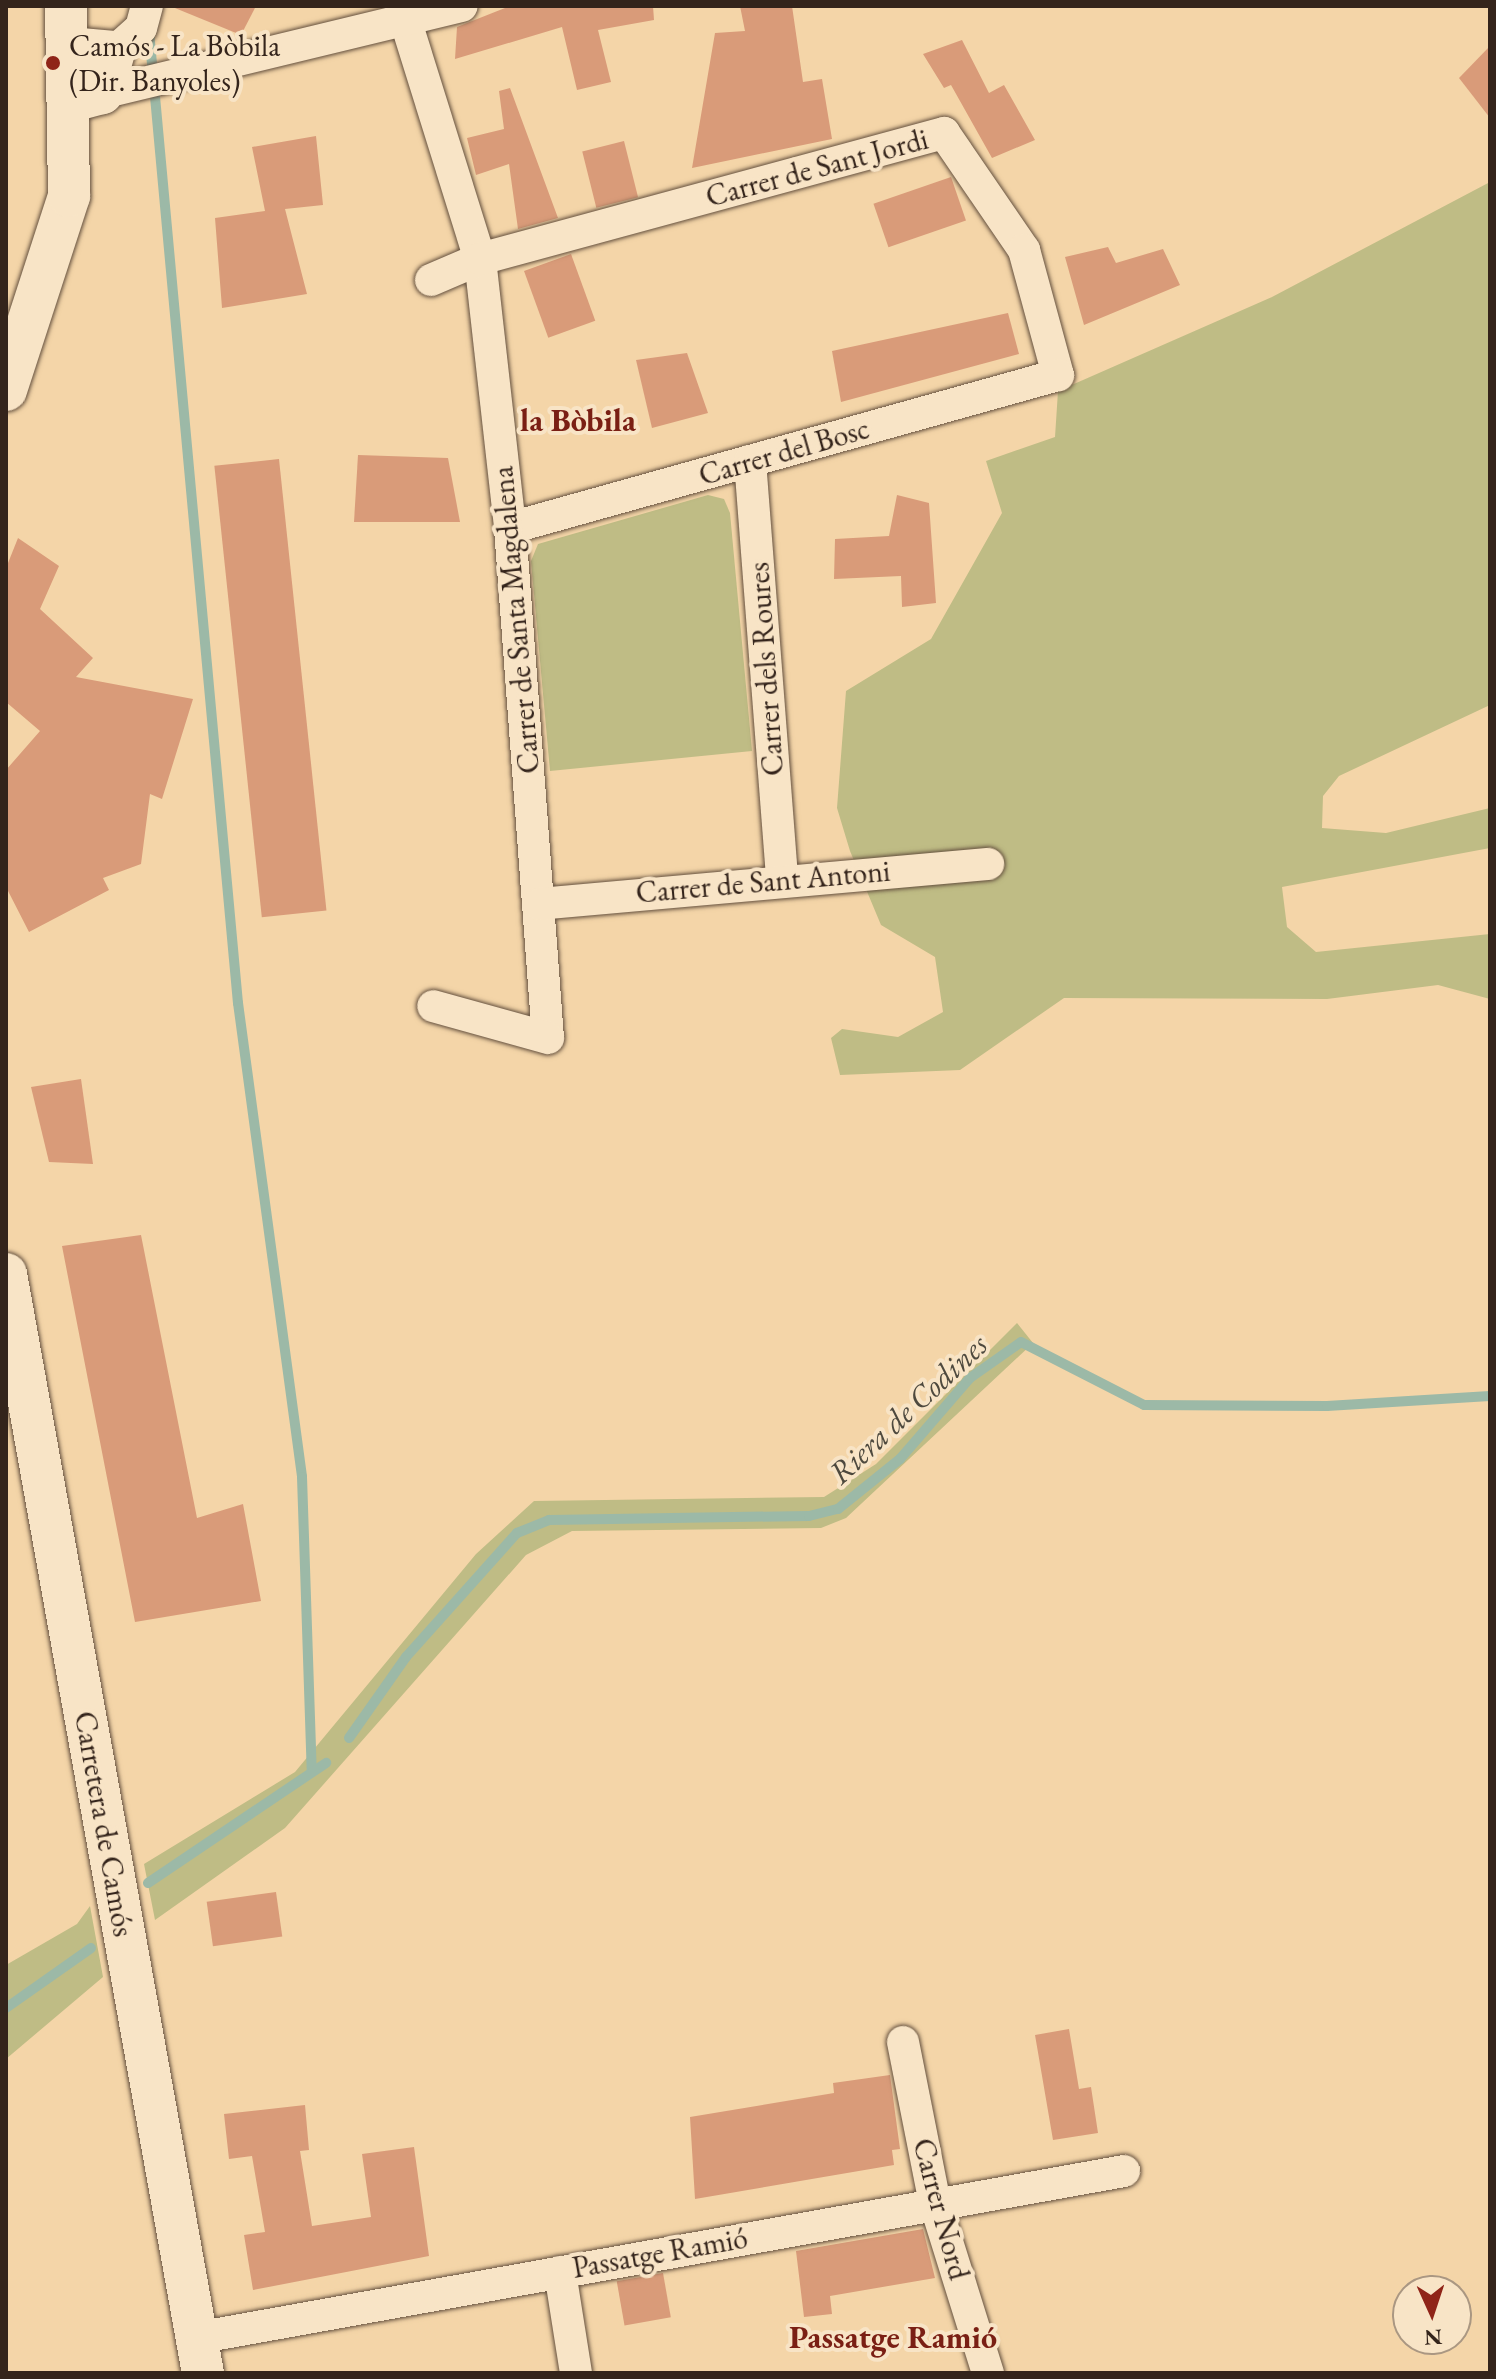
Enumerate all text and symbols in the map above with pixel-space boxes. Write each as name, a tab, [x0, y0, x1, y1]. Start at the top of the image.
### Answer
place label: Camós - La Bòbila (Dir. Banyoles)	[69, 28, 280, 98]
marker: Camós - La Bòbila (Dir. Banyoles)	[44, 54, 62, 72]
street label: Carrer de Sant Jordi	[702, 121, 932, 215]
district label: la Bòbila	[520, 401, 636, 439]
street label: Carrer del Bosc	[695, 411, 873, 493]
street label: Carrer de Santa Magdalena	[485, 465, 547, 775]
street label: Carrer dels Roures	[741, 561, 791, 777]
street label: Carrer de Sant Antoni	[634, 853, 892, 911]
water label: Riera de Codines	[821, 1326, 995, 1492]
street label: Carretera de Camós	[66, 1709, 142, 1939]
street label: Carrer Nord	[905, 2134, 977, 2284]
street label: Passatge Ramió	[569, 2220, 751, 2286]
north arrow	[1392, 2275, 1472, 2355]
district label: Passatge Ramió	[789, 2318, 997, 2356]
text: N	[1424, 2323, 1443, 2352]

